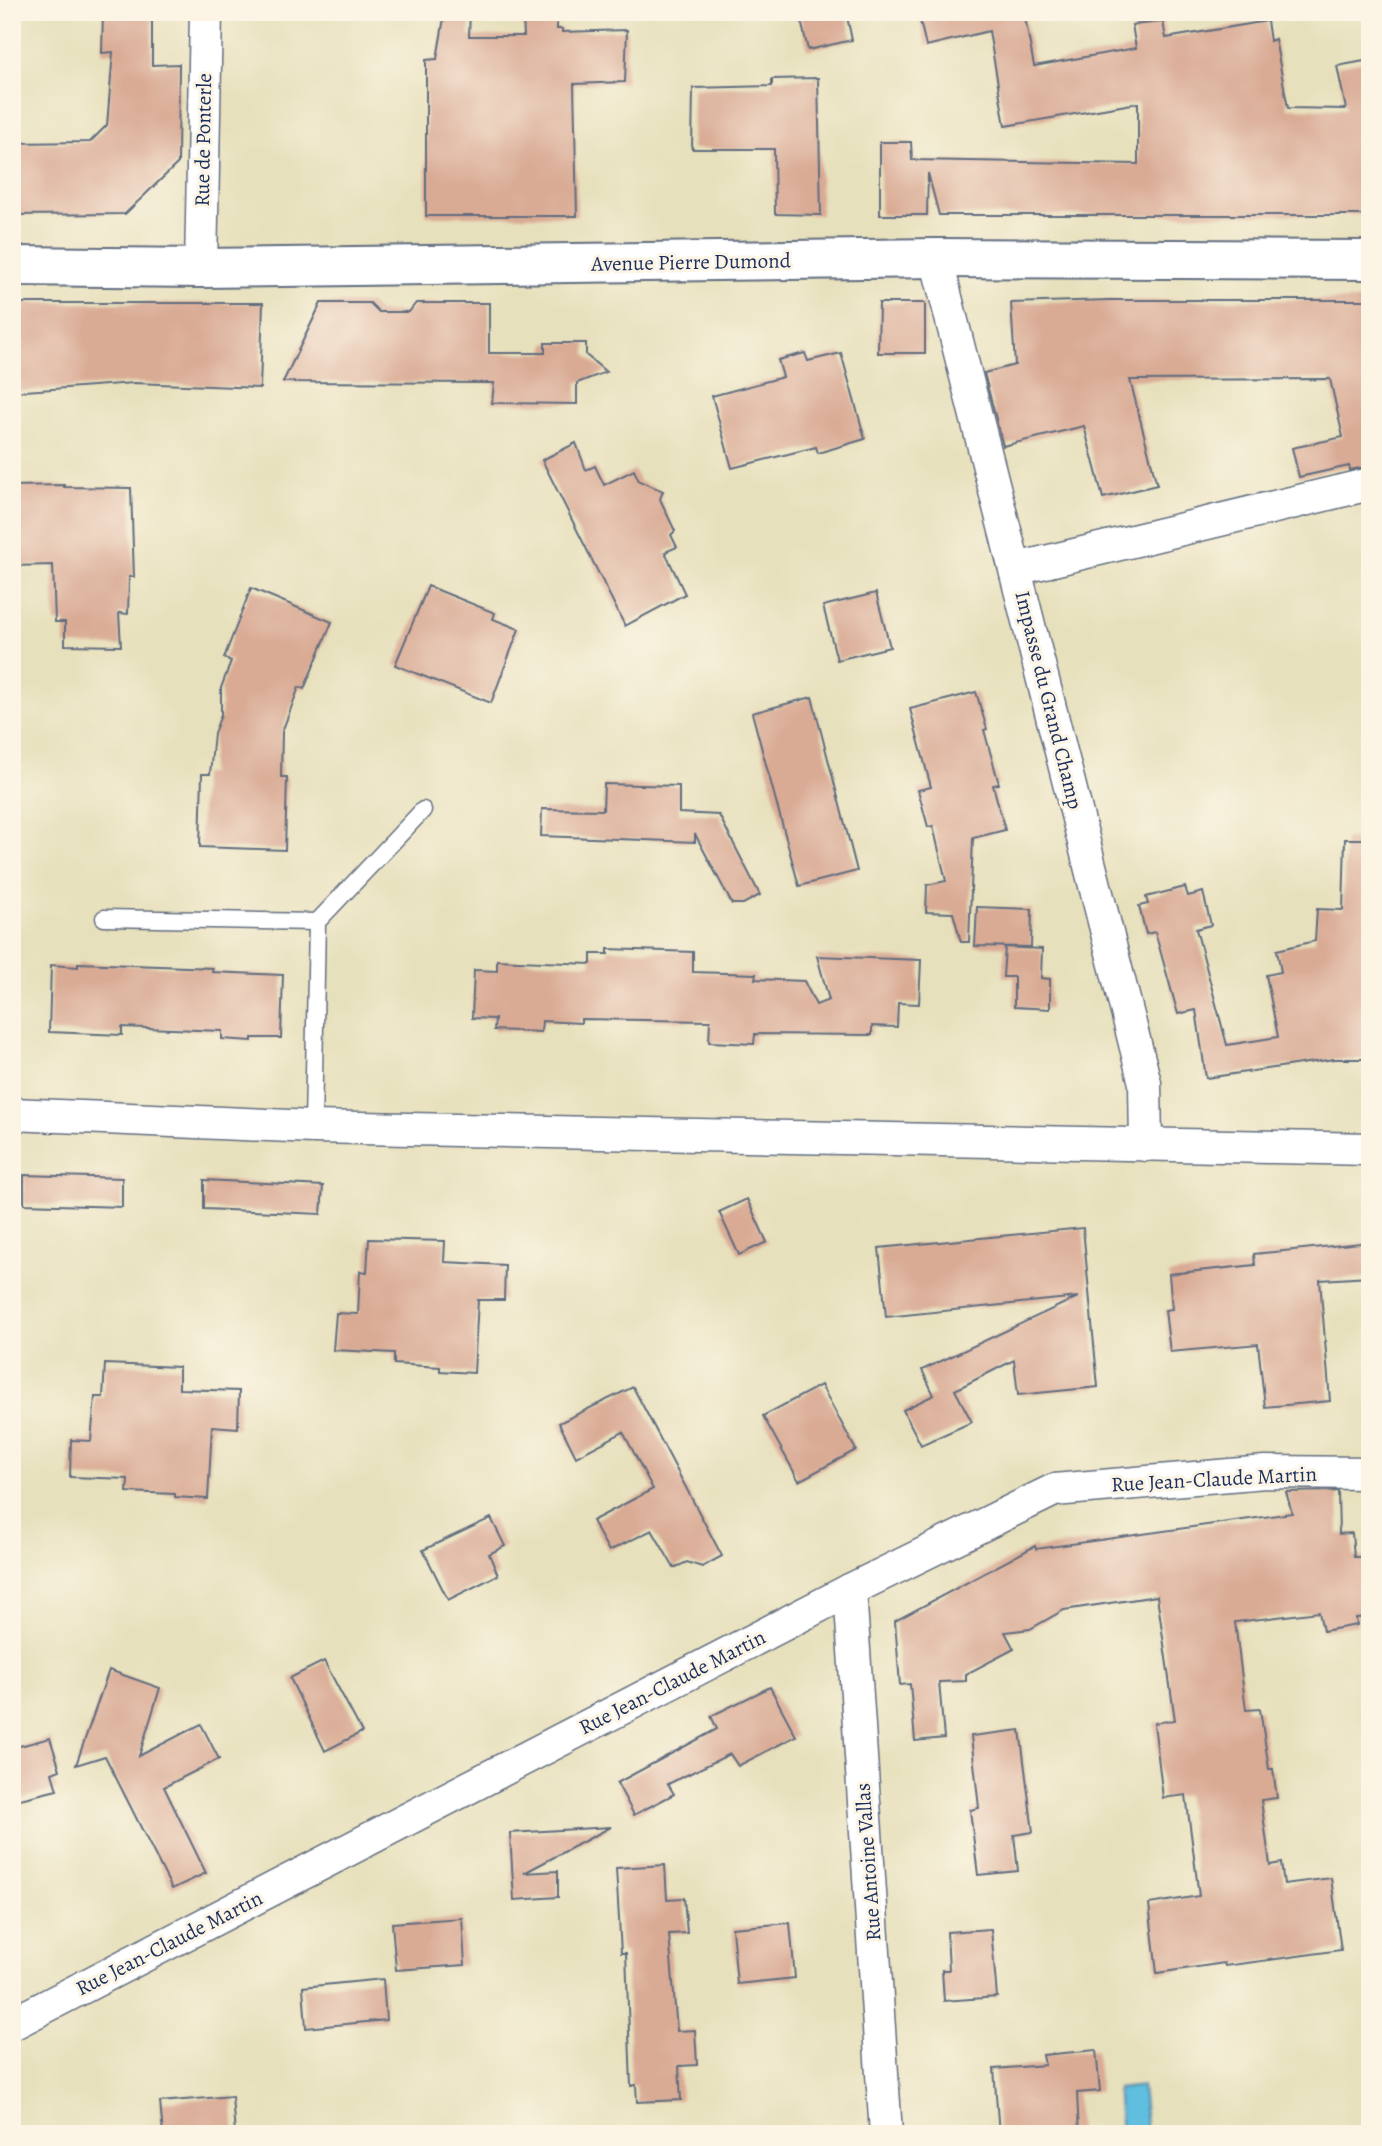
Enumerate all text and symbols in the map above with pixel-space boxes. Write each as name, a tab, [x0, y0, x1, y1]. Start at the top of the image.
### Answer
street label: Rue de Ponterle	[188, 73, 218, 207]
street label: Avenue Pierre Dumond	[590, 246, 792, 278]
street label: Impasse du Grand Champ	[1008, 588, 1090, 812]
street label: Rue Jean-Claude Martin	[1110, 1460, 1318, 1498]
street label: Rue Jean-Claude Martin	[574, 1623, 770, 1741]
street label: Rue Antoine Vallas	[849, 1782, 887, 1942]
street label: Rue Jean-Claude Martin	[71, 1884, 267, 2002]

